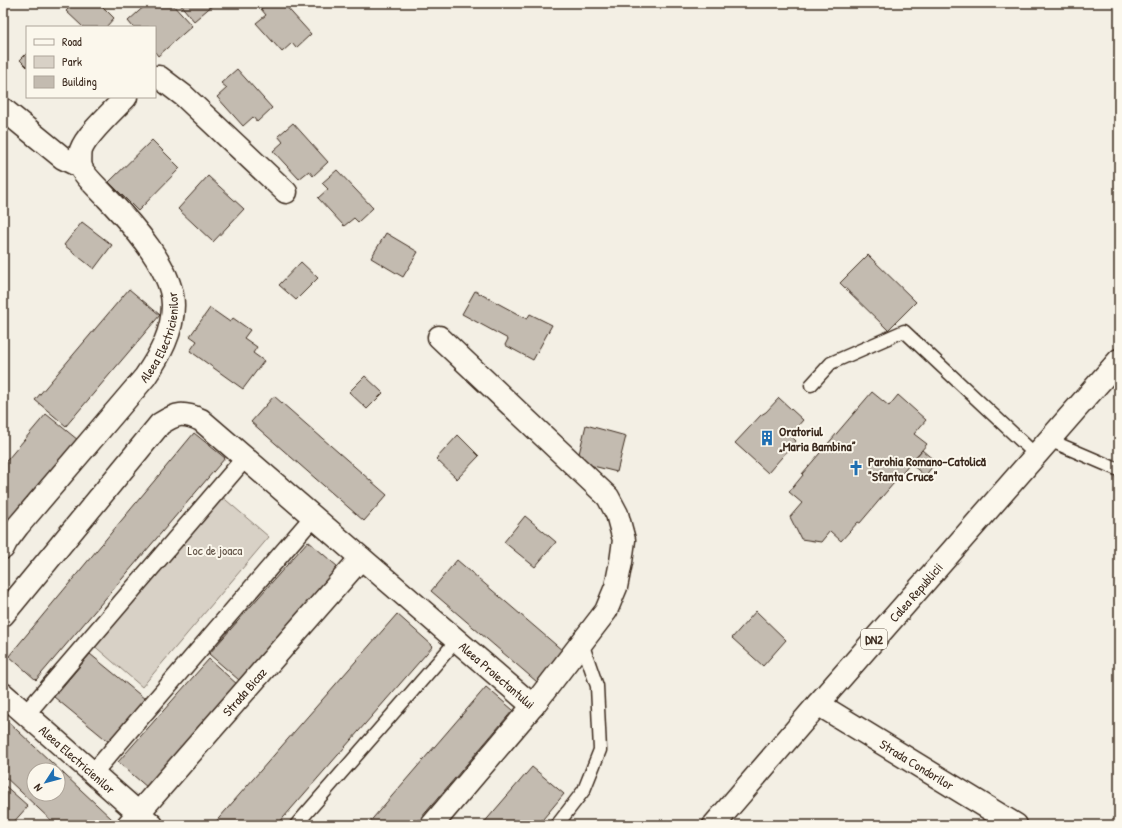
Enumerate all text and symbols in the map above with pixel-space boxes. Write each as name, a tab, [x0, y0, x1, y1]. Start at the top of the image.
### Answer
legend	[26, 26, 156, 98]
text: Road	[62, 33, 82, 50]
text: Park	[62, 53, 82, 70]
text: Building	[62, 73, 97, 90]
street label: Aleea Electricienilor	[135, 290, 182, 386]
place label: Oratoriul „Maria Bambina”	[779, 422, 855, 455]
building icon: Oratoriul „Maria Bambina”	[758, 429, 776, 447]
place label: Parohia Romano-Catolică "Sfanta Cruce"	[868, 452, 987, 485]
church icon: Parohia Romano-Catolică "Sfanta Cruce"	[847, 459, 865, 477]
park label: Loc de joaca	[188, 541, 242, 559]
street label: Calea Republicii	[885, 559, 947, 626]
road number: DN2	[861, 629, 887, 649]
street label: Aleea Proiectantului	[455, 637, 539, 713]
street label: Strada Bicaz	[218, 663, 271, 720]
street label: Aleea Electricienilor	[35, 721, 119, 798]
street label: Strada Condorilor	[876, 735, 958, 794]
north arrow	[26, 762, 66, 802]
text: N	[30, 781, 45, 794]

